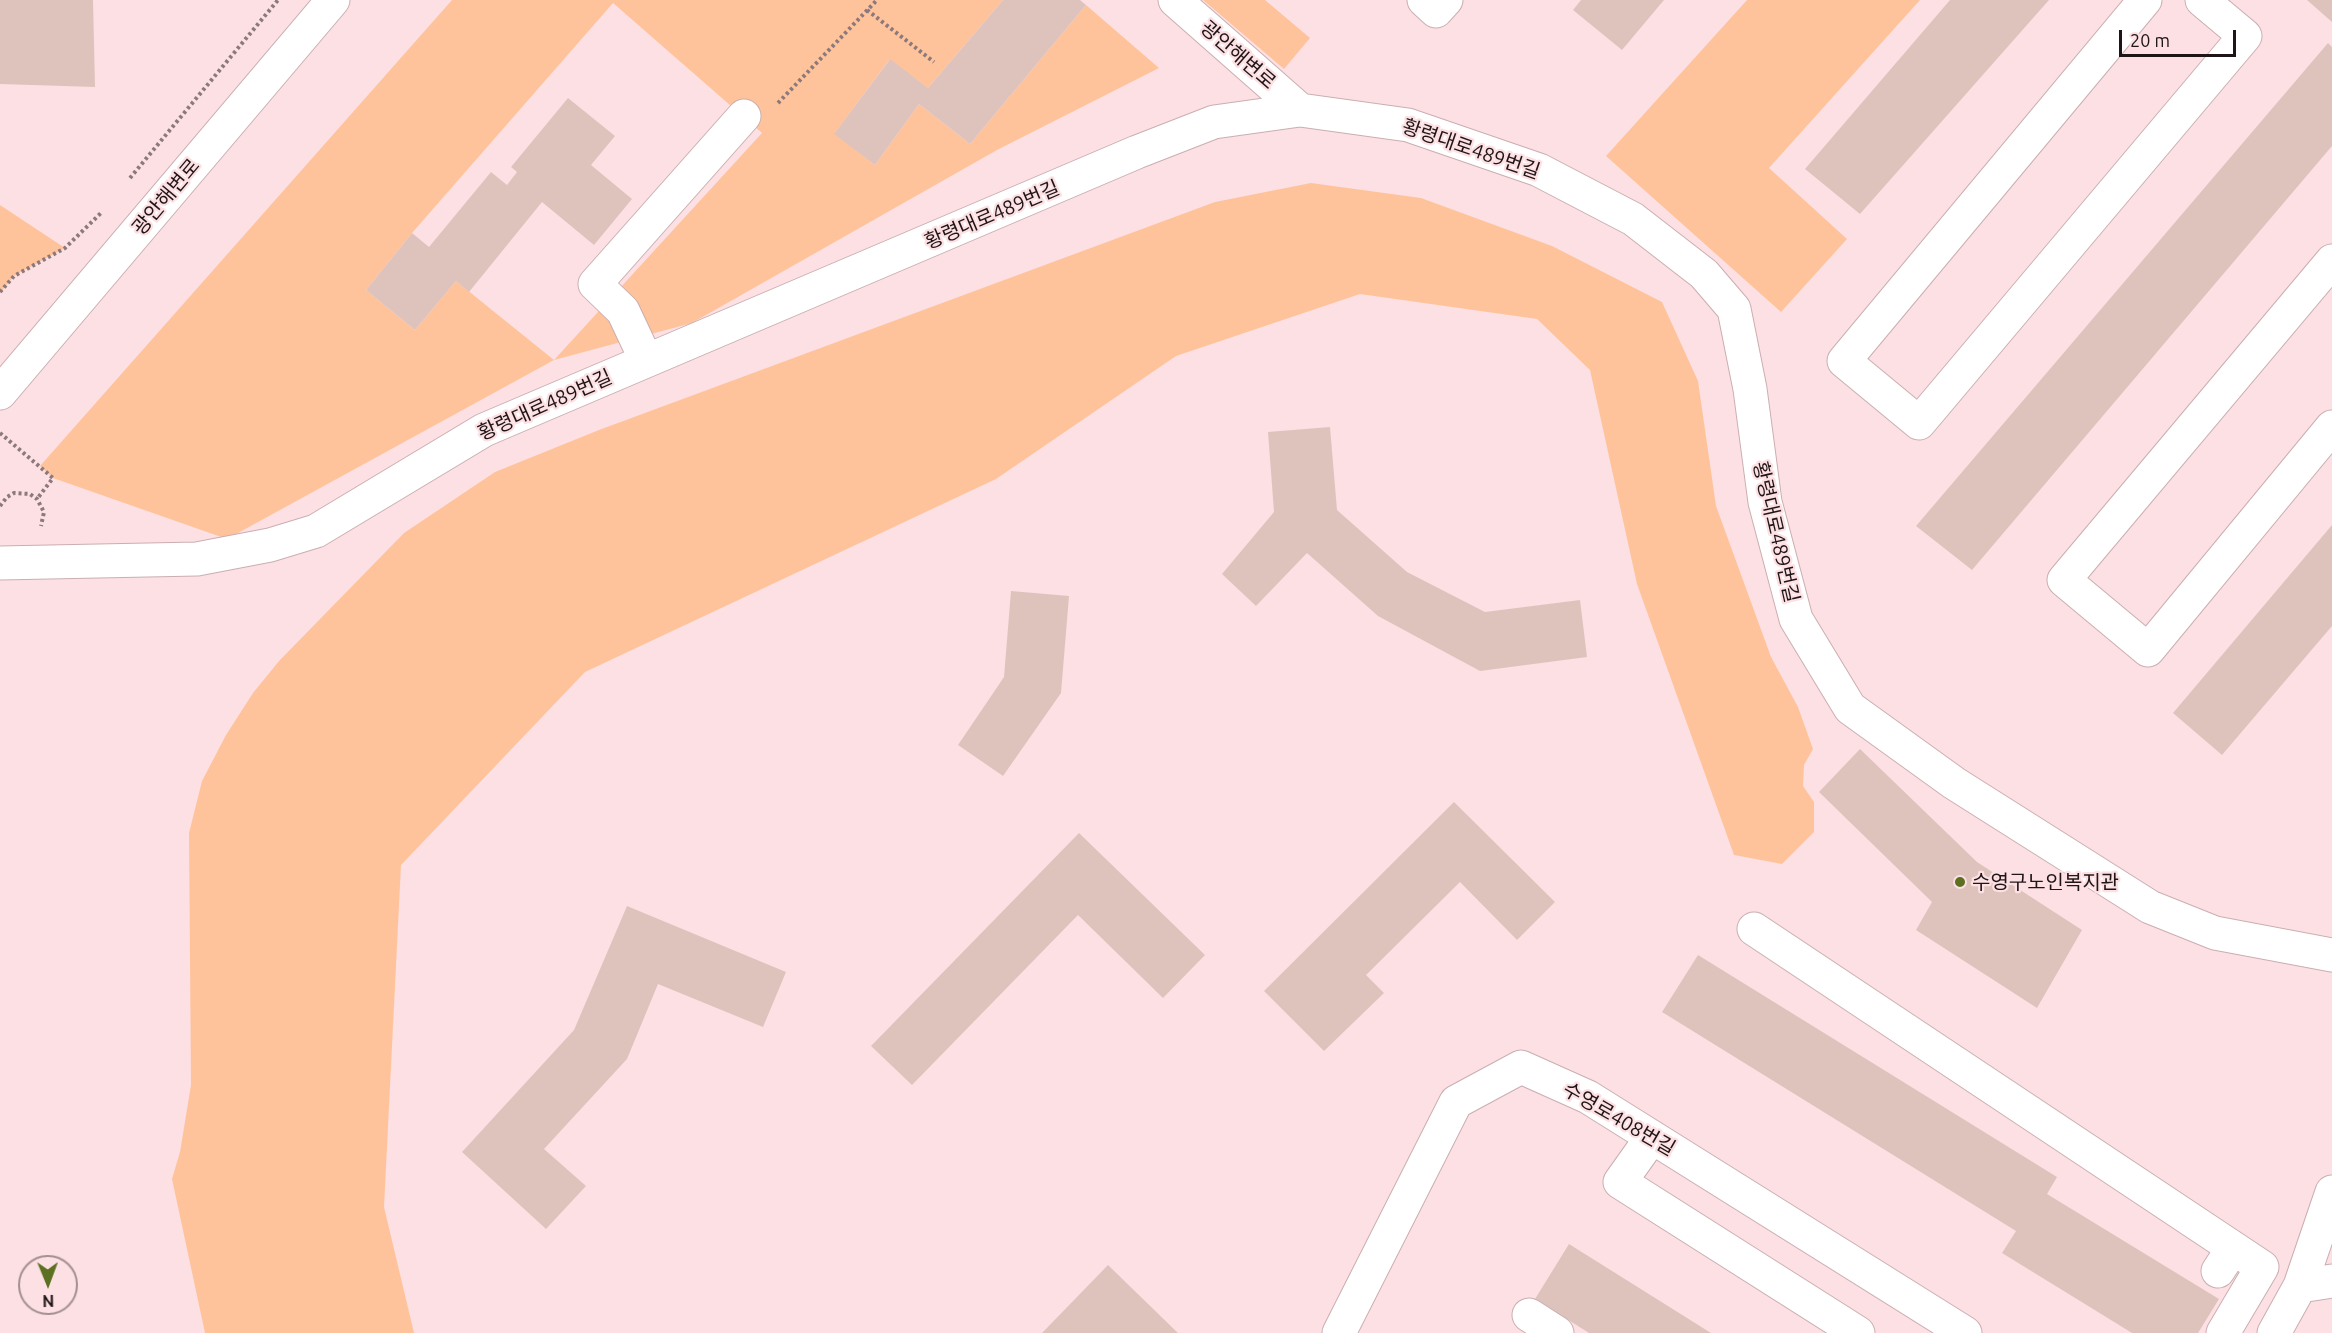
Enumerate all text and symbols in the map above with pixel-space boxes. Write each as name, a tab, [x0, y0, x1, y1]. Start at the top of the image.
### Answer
street label: 광안해변로	[1195, 16, 1281, 94]
scale bar	[2122, 18, 2239, 56]
text: 20 m	[2130, 30, 2170, 50]
street label: 황령대로489번길	[1399, 114, 1543, 184]
street label: 광안해변로	[127, 154, 205, 240]
street label: 황령대로489번길	[921, 176, 1063, 254]
street label: 황령대로489번길	[474, 365, 616, 445]
street label: 황령대로489번길	[1748, 459, 1804, 605]
place label: 수영구노인복지관	[1972, 870, 2119, 894]
marker: 수영구노인복지관	[1953, 875, 1967, 889]
street label: 수영로408번길	[1559, 1077, 1679, 1161]
north arrow	[18, 1255, 78, 1315]
text: N	[42, 1292, 54, 1310]

